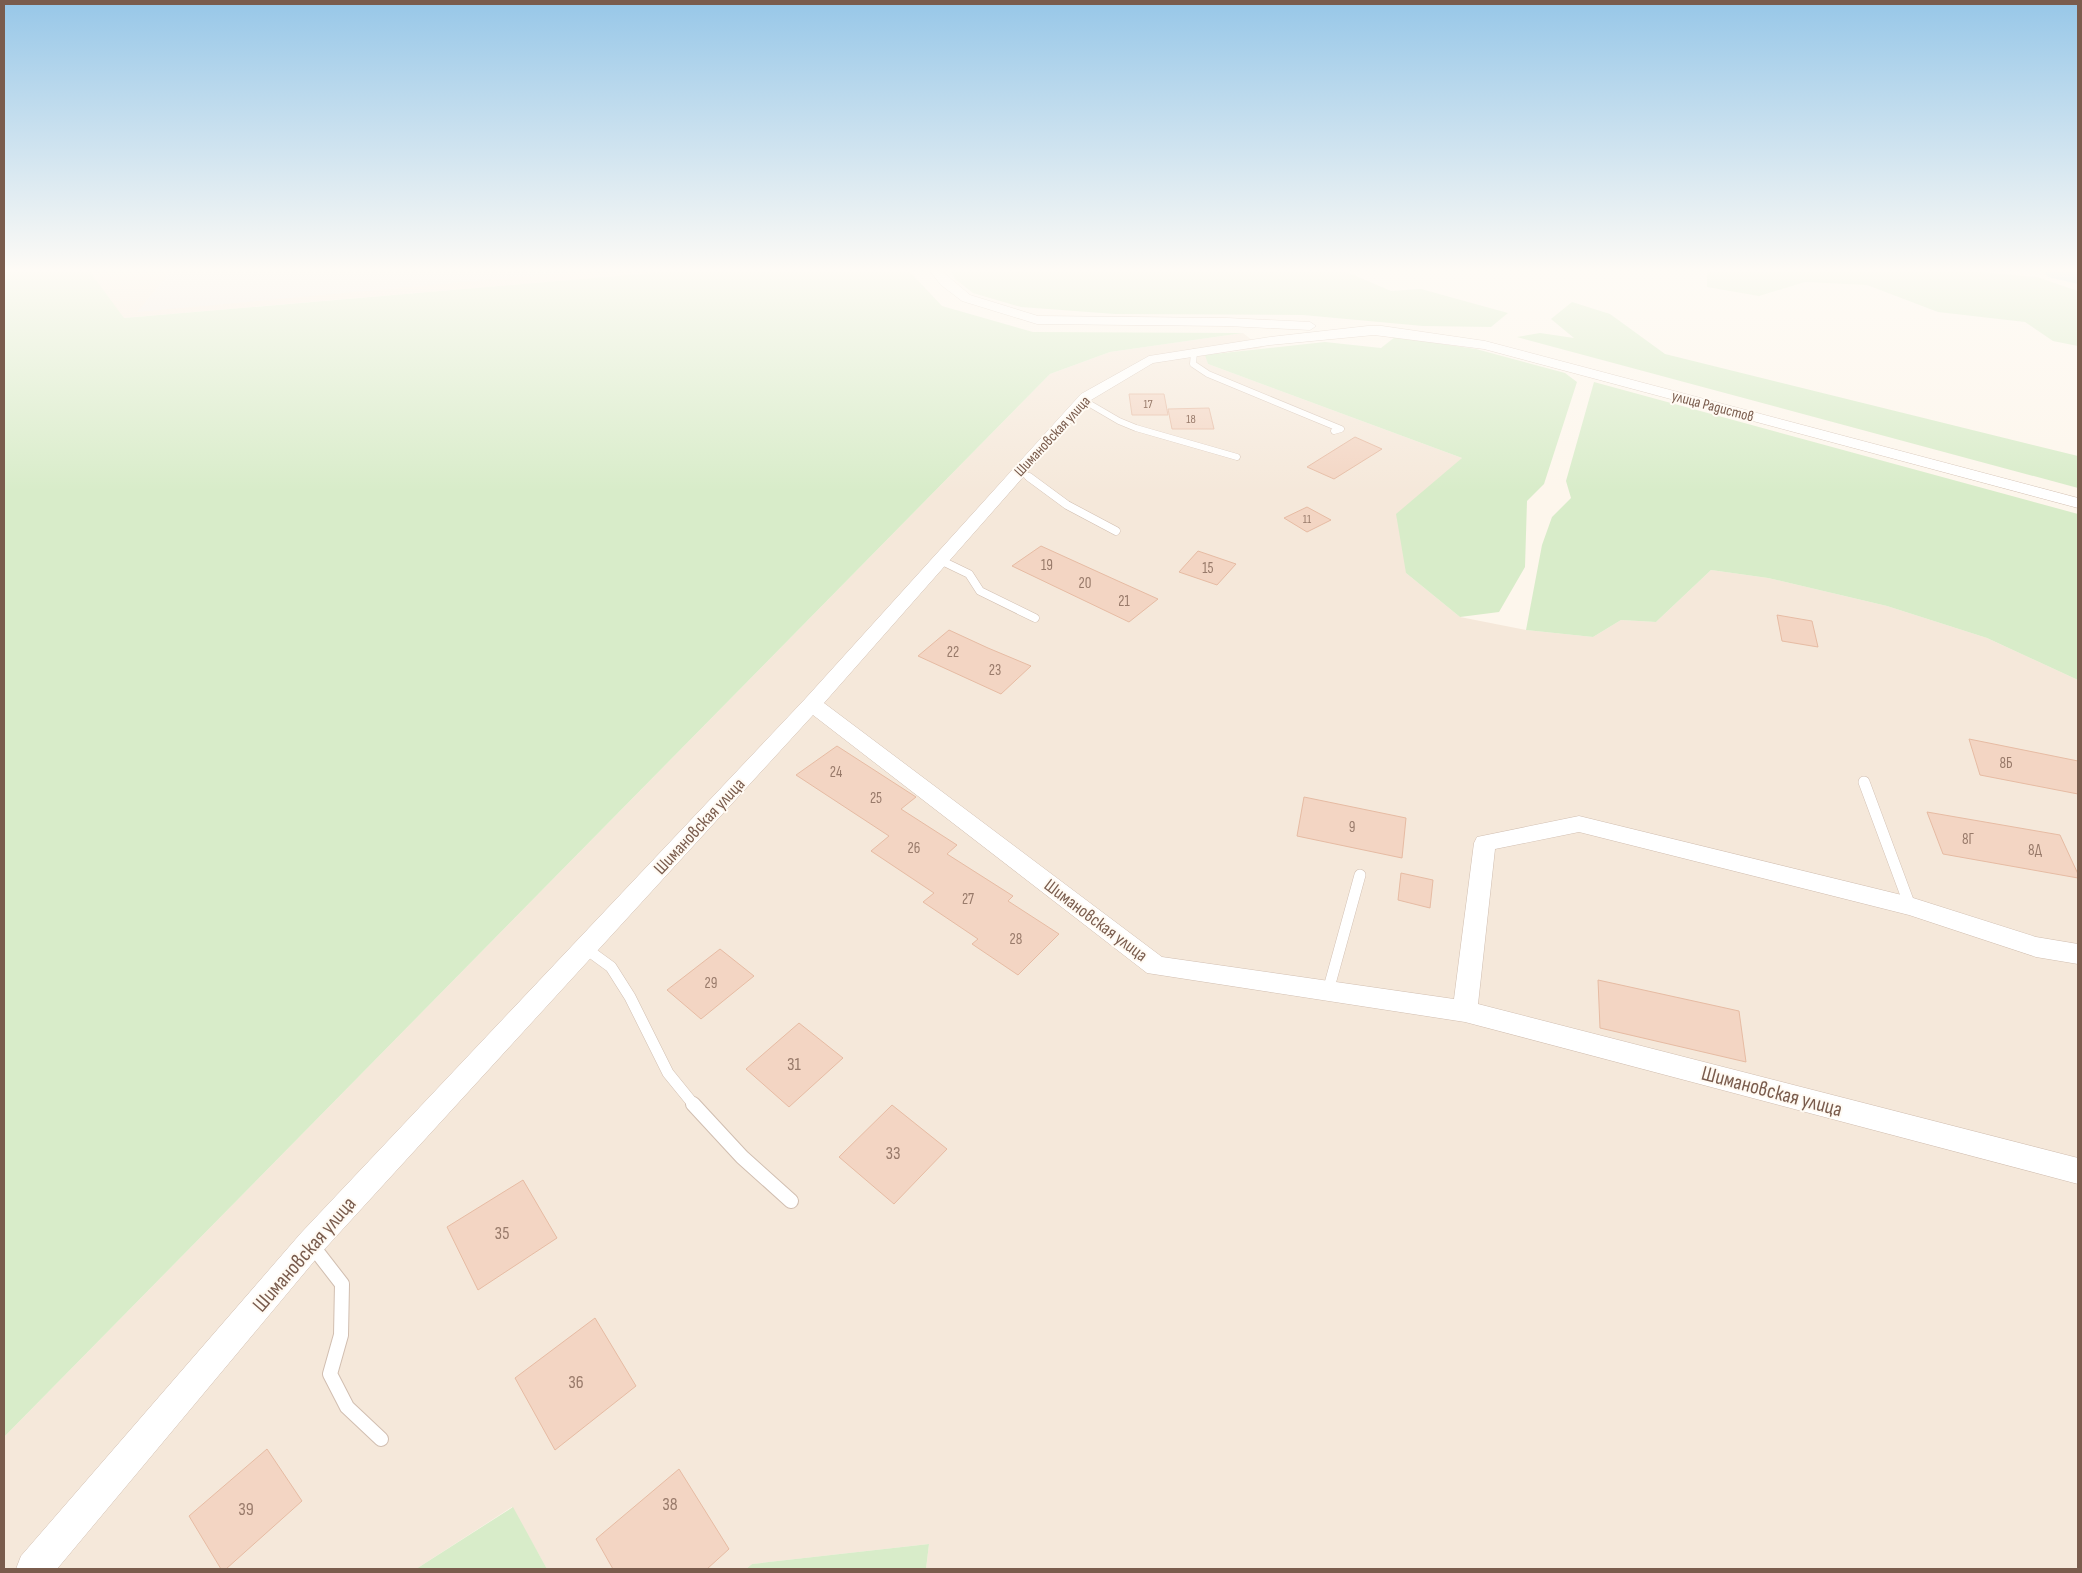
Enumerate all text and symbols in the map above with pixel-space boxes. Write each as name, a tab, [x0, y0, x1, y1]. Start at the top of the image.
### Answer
street label: улица Радистов	[1670, 386, 1756, 427]
street label: Шимановская улица	[1010, 392, 1095, 481]
house number: 17	[1144, 397, 1153, 412]
house number: 18	[1186, 412, 1196, 427]
house number: 11	[1303, 512, 1312, 527]
house number: 19	[1041, 556, 1053, 575]
house number: 15	[1202, 559, 1214, 578]
house number: 20	[1079, 574, 1091, 593]
house number: 21	[1118, 592, 1130, 611]
house number: 22	[947, 643, 959, 662]
house number: 23	[989, 661, 1001, 680]
house number: 8Б	[1999, 754, 2013, 773]
house number: 24	[830, 763, 842, 782]
street label: Шимановская улица	[649, 774, 749, 879]
house number: 25	[870, 789, 882, 808]
house number: 9	[1349, 818, 1355, 837]
house number: 8Г	[1962, 830, 1975, 849]
house number: 26	[908, 839, 920, 858]
house number: 8Д	[2028, 841, 2043, 860]
street label: Шимановская улица	[1040, 875, 1152, 966]
house number: 27	[962, 890, 974, 909]
house number: 28	[1010, 930, 1022, 949]
house number: 29	[705, 974, 717, 993]
house number: 31	[787, 1054, 802, 1075]
street label: Шимановская улица	[1699, 1061, 1845, 1122]
house number: 33	[885, 1143, 901, 1164]
street label: Шимановская улица	[248, 1192, 361, 1317]
house number: 35	[495, 1223, 509, 1244]
house number: 36	[568, 1372, 584, 1393]
house number: 38	[662, 1494, 678, 1515]
house number: 39	[238, 1499, 254, 1520]

